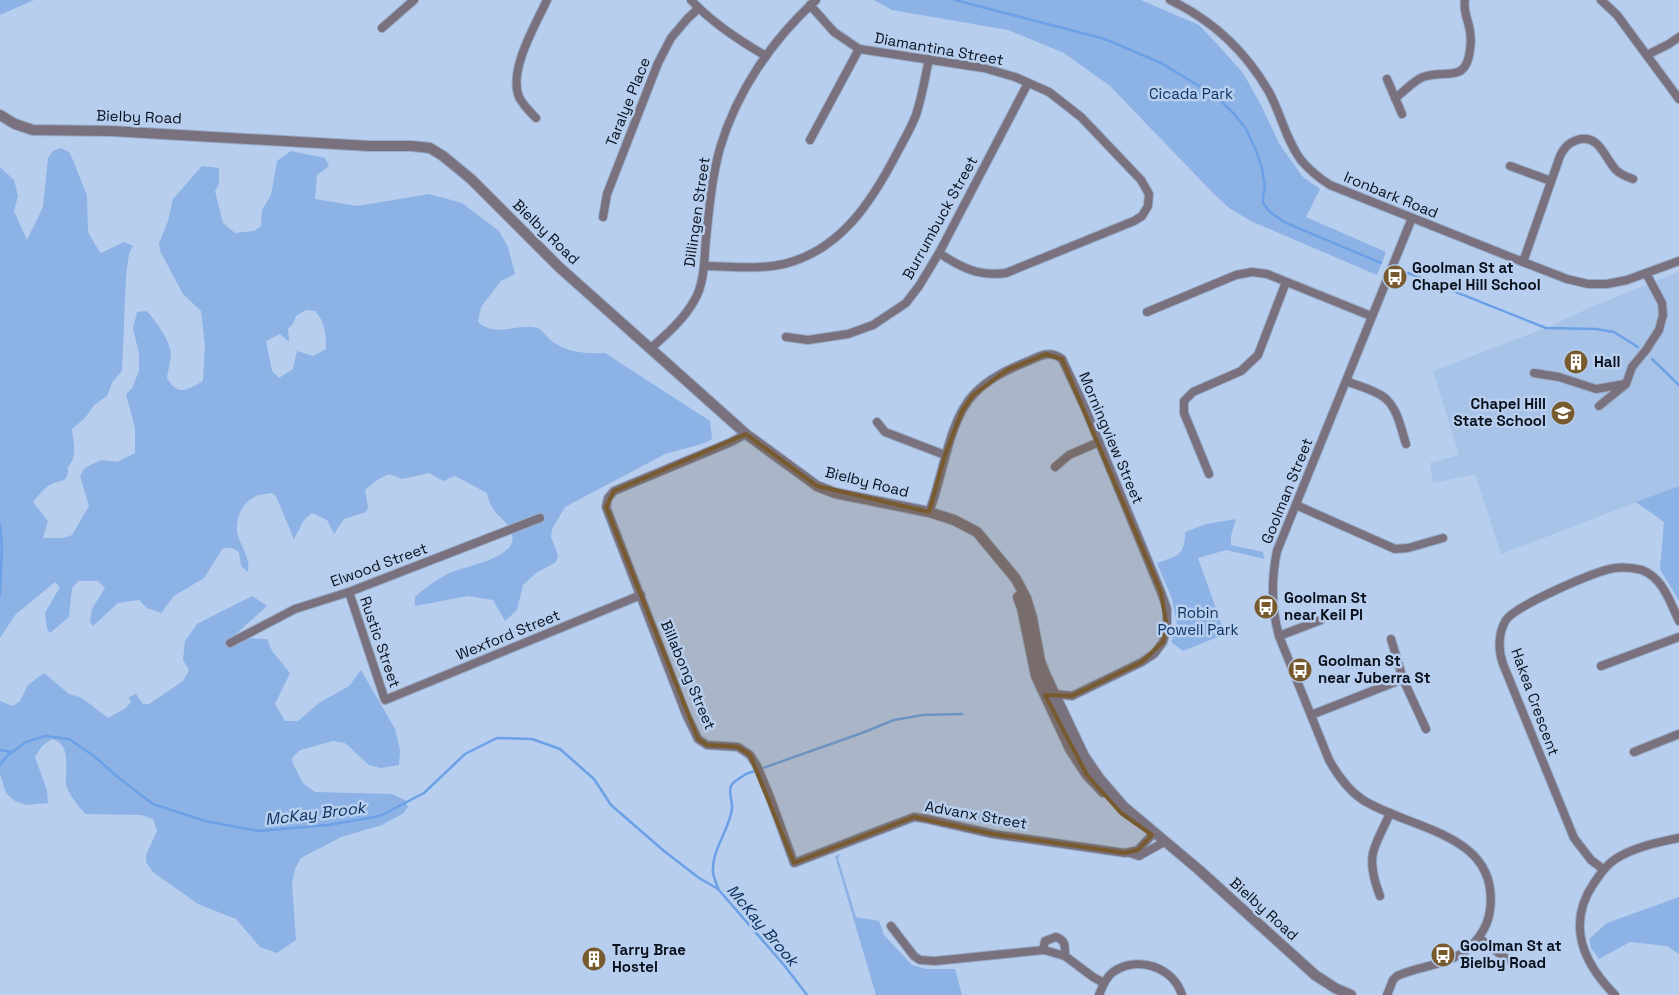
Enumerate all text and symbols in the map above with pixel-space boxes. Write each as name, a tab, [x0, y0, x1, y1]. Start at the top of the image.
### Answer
street label: Diamantina Street	[873, 28, 1005, 69]
street label: Taralye Place	[601, 54, 654, 149]
park label: Cicada Park	[1149, 84, 1233, 103]
street label: Bielby Road	[96, 106, 182, 127]
street label: Burrumbuck Street	[898, 153, 981, 283]
street label: Dillingen Street	[679, 155, 714, 268]
street label: Ironbark Road	[1341, 167, 1441, 222]
street label: Bielby Road	[509, 195, 584, 268]
place label: Goolman St at Chapel Hill School	[1412, 258, 1541, 294]
bus stop icon: Goolman St at Chapel Hill School	[1382, 264, 1408, 290]
building icon: Hall	[1563, 349, 1589, 375]
place label: Hall	[1594, 352, 1621, 371]
street label: Morningview Street	[1075, 369, 1148, 507]
place label: Chapel Hill State School	[1453, 394, 1546, 430]
school or university icon: Chapel Hill State School	[1550, 400, 1576, 426]
street label: Goolman Street	[1257, 435, 1316, 547]
street label: Bielby Road	[823, 462, 911, 501]
street label: Elwood Street	[328, 538, 430, 591]
place label: Goolman St near Keil Pl	[1284, 588, 1367, 624]
street label: Rustic Street	[356, 594, 405, 690]
bus stop icon: Goolman St near Keil Pl	[1253, 594, 1279, 620]
park label: Robin Powell Park	[1157, 603, 1239, 639]
street label: Wexford Street	[453, 605, 563, 664]
street label: Billabong Street	[657, 617, 720, 732]
street label: Hakea Crescent	[1507, 645, 1564, 758]
place label: Goolman St near Juberra St	[1318, 651, 1431, 687]
bus stop icon: Goolman St near Juberra St	[1287, 657, 1313, 683]
street label: Advanx Street	[924, 796, 1029, 833]
water label: McKay Brook	[264, 797, 369, 830]
street label: Bielby Road	[1226, 873, 1303, 944]
water label: McKay Brook	[722, 880, 805, 972]
place label: Goolman St at Bielby Road	[1460, 936, 1562, 972]
place label: Tarry Brae Hostel	[612, 940, 686, 976]
bus stop icon: Goolman St at Bielby Road	[1430, 942, 1456, 968]
building icon: Tarry Brae Hostel	[581, 946, 607, 972]

